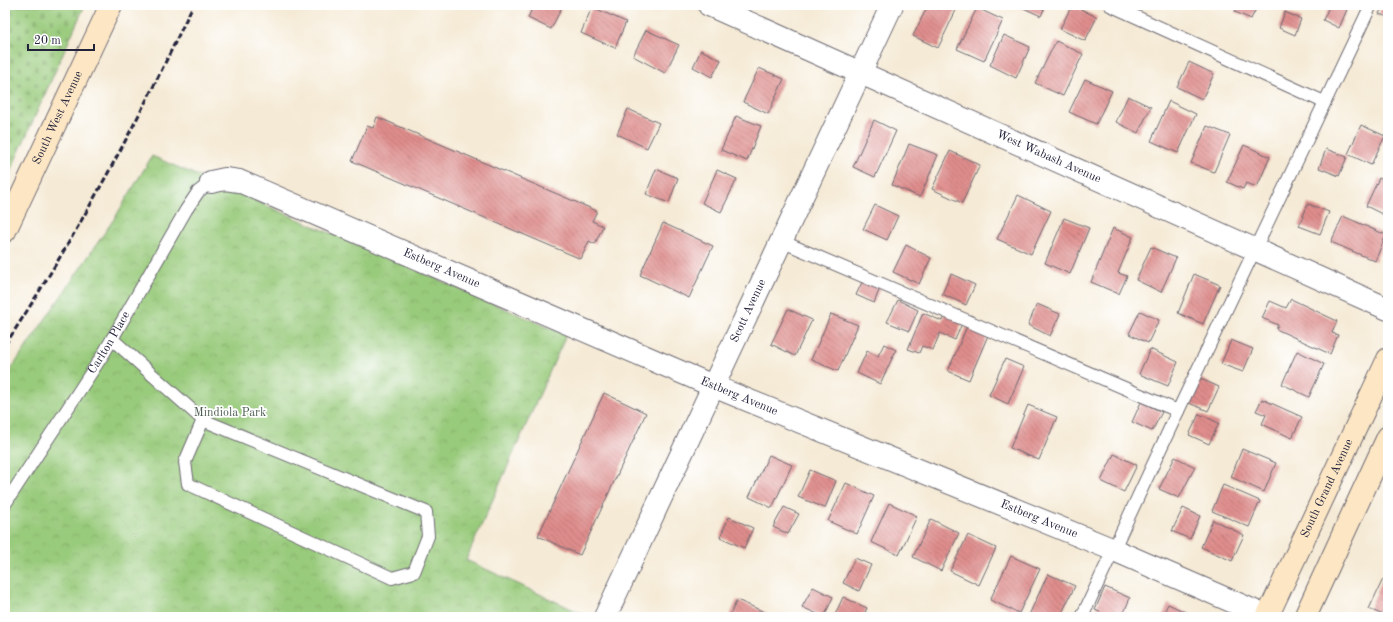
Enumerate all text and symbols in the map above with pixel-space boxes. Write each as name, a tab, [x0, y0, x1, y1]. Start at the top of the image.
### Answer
scale bar	[28, 26, 94, 52]
text: 20 m	[34, 35, 61, 47]
street label: South West Avenue	[31, 69, 85, 167]
street label: West Wabash Avenue	[994, 128, 1103, 186]
street label: Estberg Avenue	[401, 247, 482, 291]
street label: Scott Avenue	[729, 277, 769, 345]
street label: Carlton Place	[86, 309, 133, 376]
street label: Estberg Avenue	[699, 375, 780, 418]
park label: Mindiola Park	[194, 407, 266, 419]
street label: South Grand Avenue	[1299, 437, 1356, 540]
street label: Estberg Avenue	[999, 498, 1080, 541]

